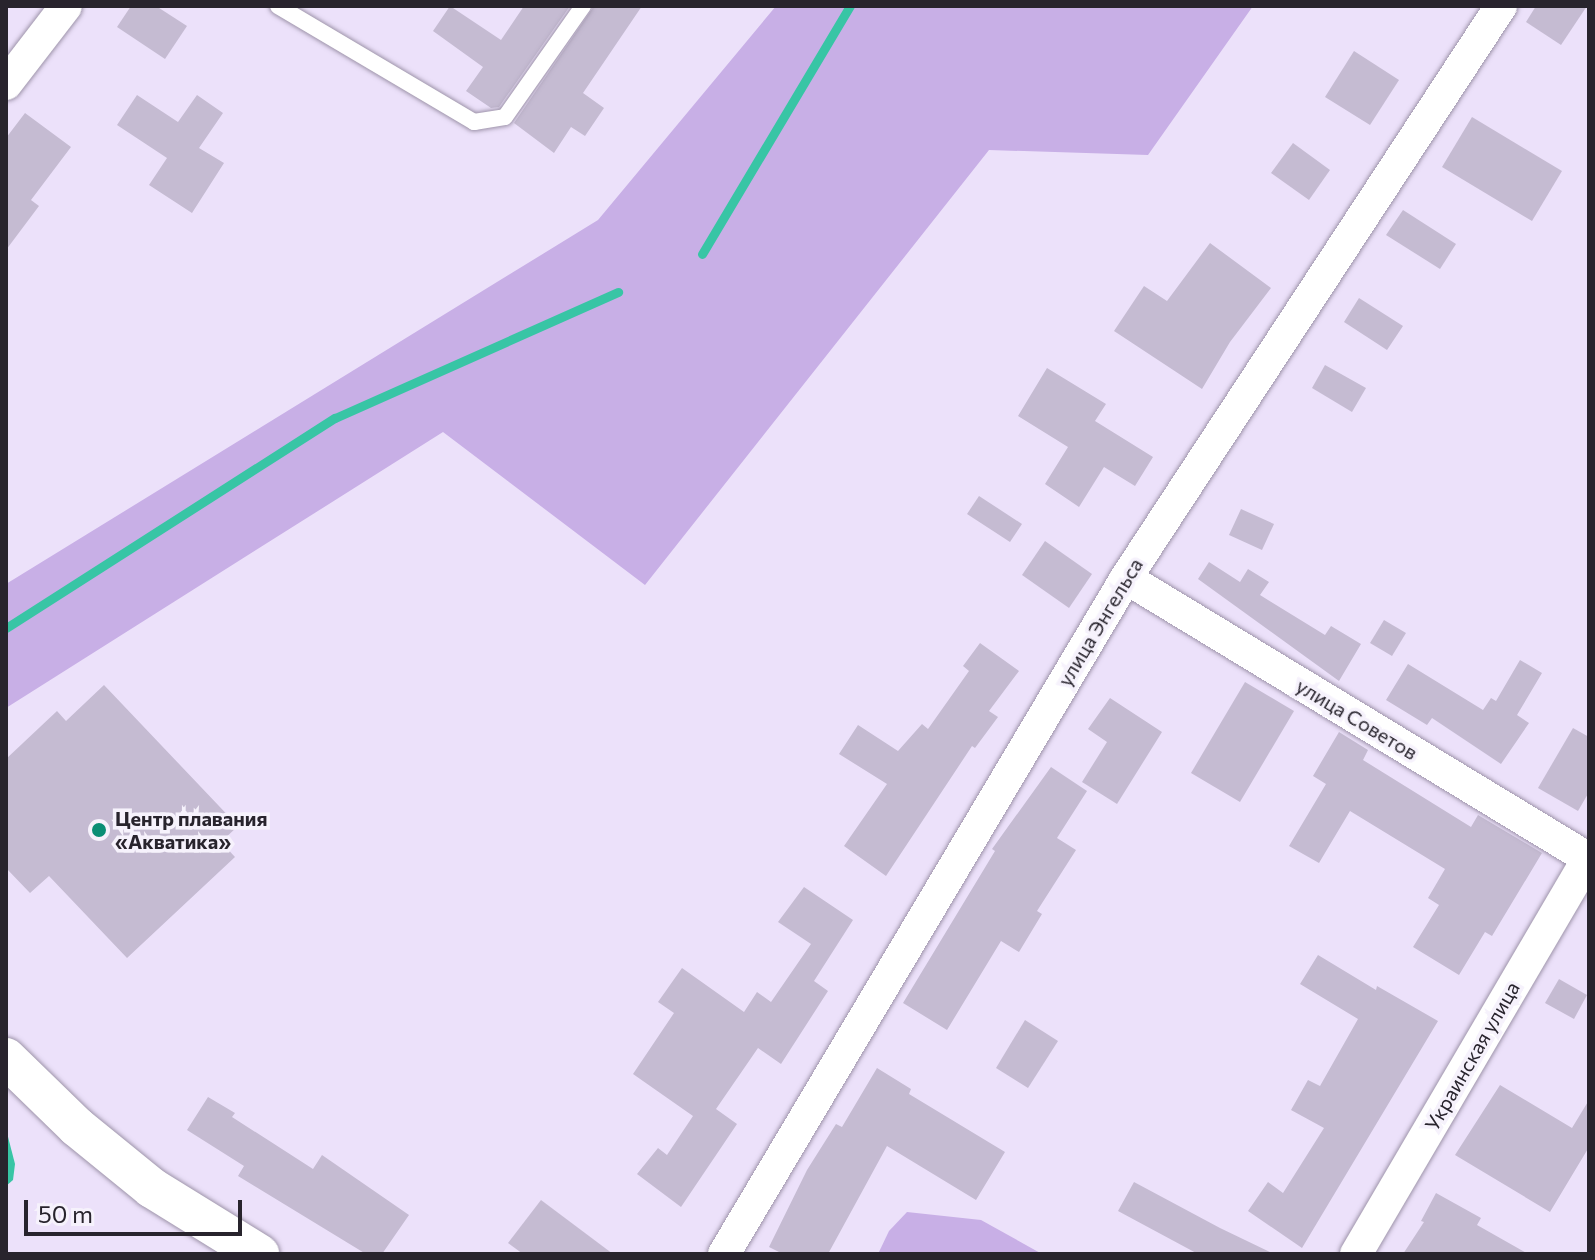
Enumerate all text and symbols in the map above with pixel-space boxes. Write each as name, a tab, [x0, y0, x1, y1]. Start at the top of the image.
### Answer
street label: улица Энгельса	[1052, 554, 1148, 690]
street label: улица Советов	[1292, 673, 1422, 765]
place label: Центр плавания «Акватика»	[115, 806, 267, 853]
marker: Центр плавания «Акватика»	[90, 821, 108, 839]
street label: Украинская улица	[1420, 977, 1524, 1135]
scale bar	[28, 1184, 246, 1234]
text: 50 m	[38, 1199, 93, 1228]

